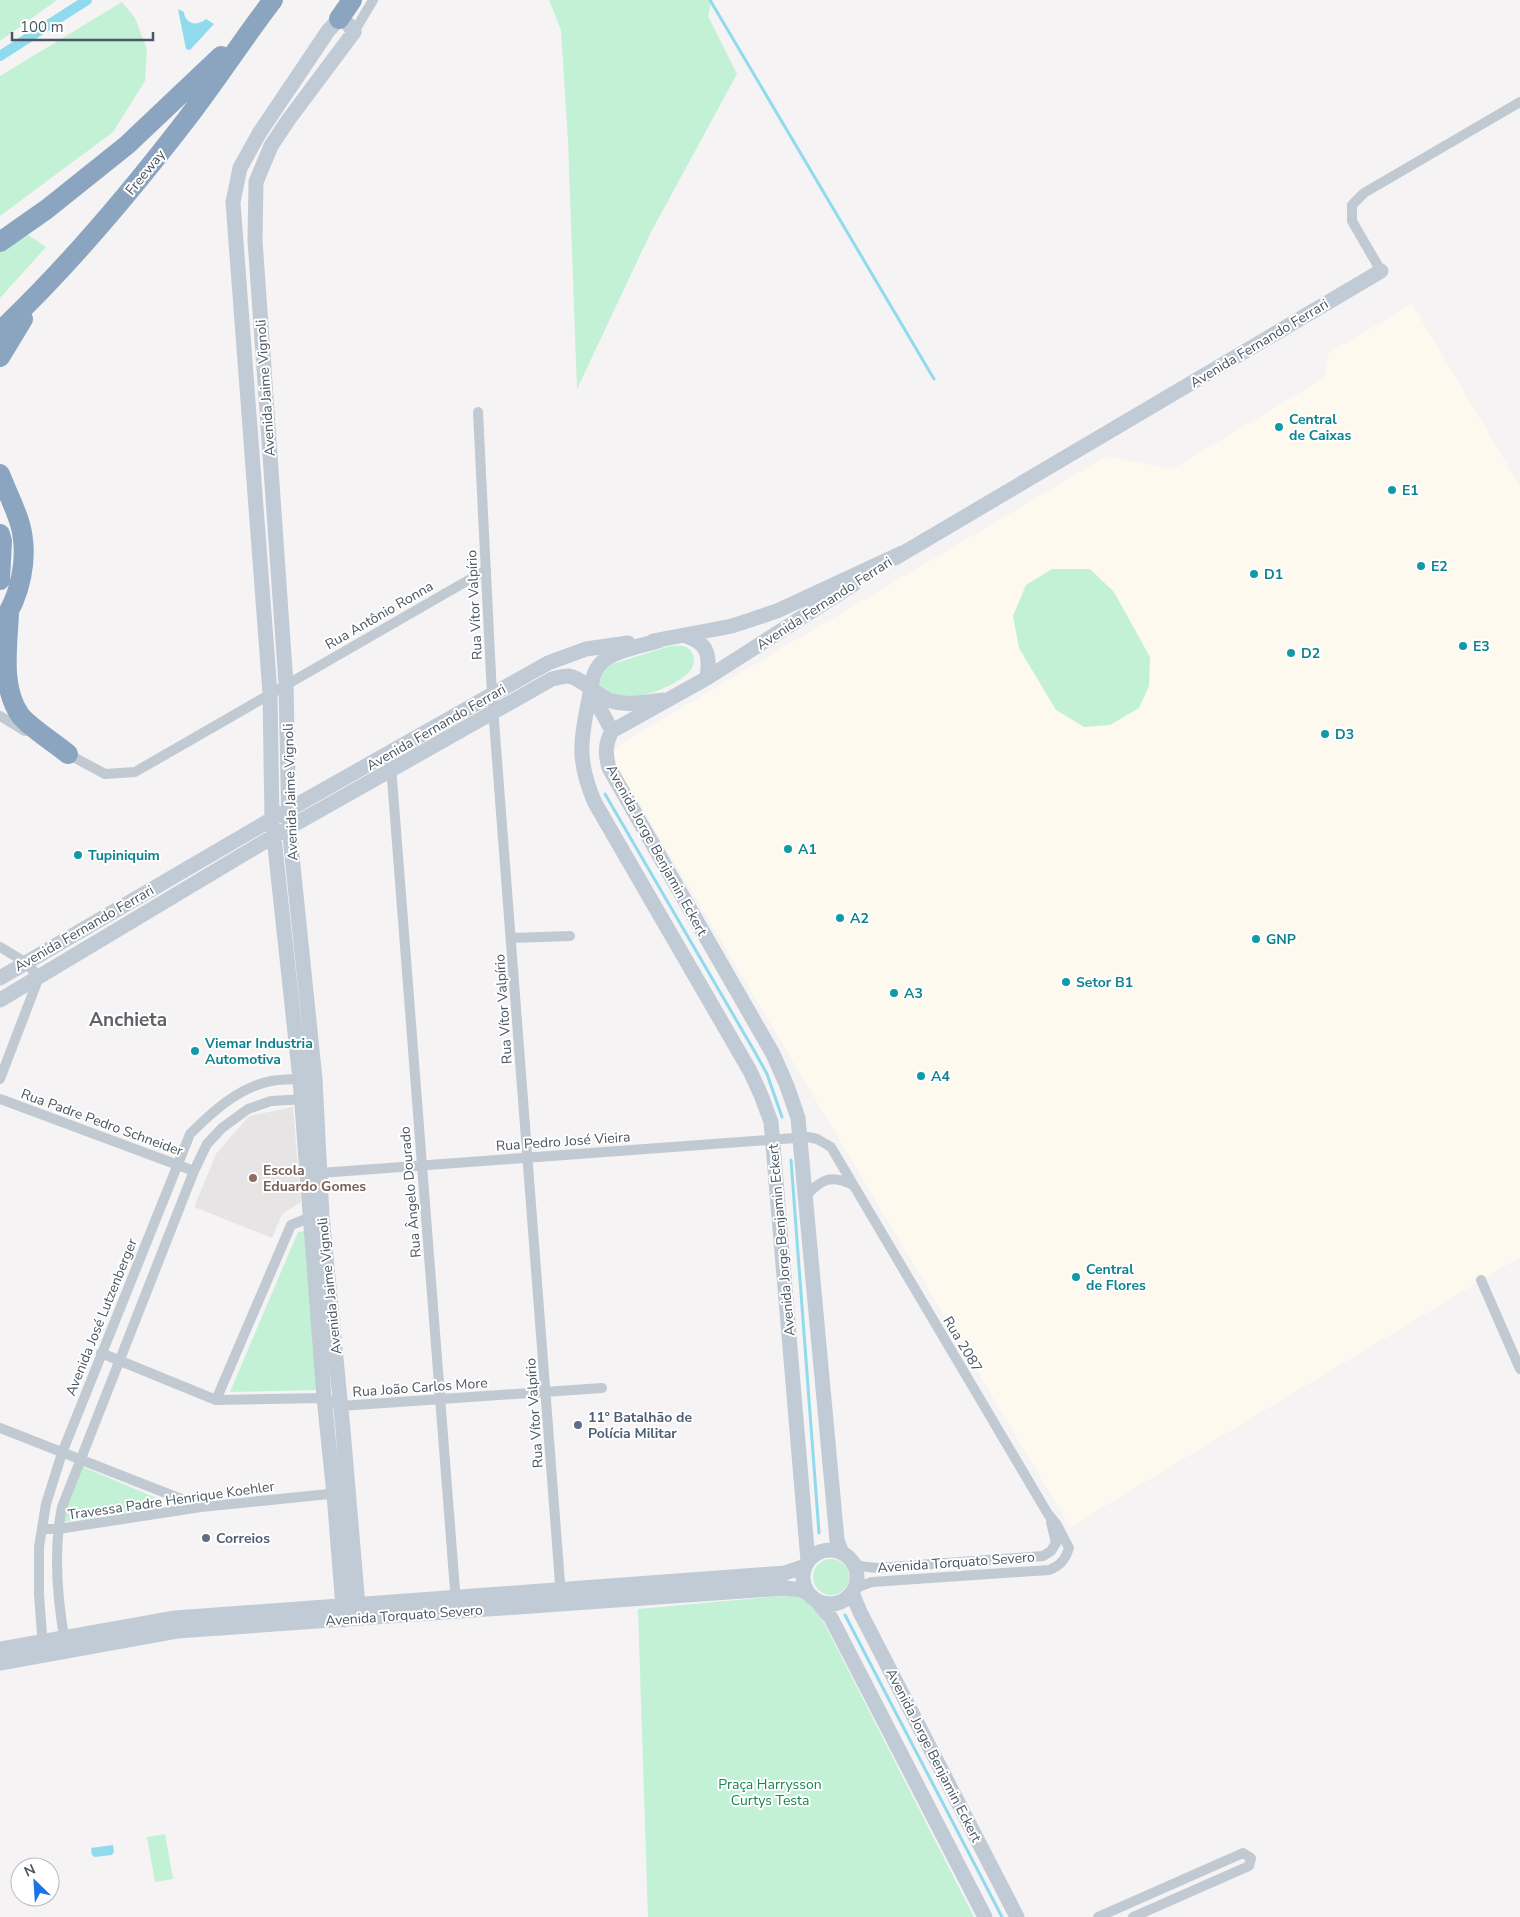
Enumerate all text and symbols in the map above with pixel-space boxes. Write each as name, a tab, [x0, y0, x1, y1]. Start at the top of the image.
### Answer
scale bar	[12, 10, 154, 42]
text: 100 m	[20, 17, 64, 37]
street label: Freeway	[121, 145, 170, 199]
street label: Avenida Fernando Ferrari	[1187, 295, 1332, 392]
street label: Avenida Jaime Vignoli	[251, 319, 280, 457]
place label: Central de Caixas	[1289, 410, 1352, 445]
marker: Central de Caixas	[1273, 421, 1285, 433]
place label: E1	[1402, 481, 1419, 500]
marker: E1	[1386, 484, 1398, 496]
street label: Rua Vítor Valpírio	[462, 549, 487, 661]
street label: Avenida Fernando Ferrari	[753, 552, 896, 654]
place label: E2	[1431, 557, 1448, 576]
marker: E2	[1415, 560, 1427, 572]
place label: D1	[1264, 565, 1283, 584]
marker: D1	[1248, 568, 1260, 580]
street label: Rua Antônio Ronna	[322, 577, 437, 654]
place label: E3	[1473, 637, 1490, 656]
marker: E3	[1457, 640, 1469, 652]
place label: D2	[1301, 644, 1320, 663]
marker: D2	[1285, 647, 1297, 659]
street label: Avenida Fernando Ferrari	[363, 680, 509, 775]
street label: Avenida Jaime Vignoli	[279, 723, 302, 861]
place label: D3	[1335, 725, 1354, 744]
marker: D3	[1319, 728, 1331, 740]
street label: Avenida Jorge Benjamin Eckert	[602, 761, 712, 939]
place label: A1	[798, 840, 817, 859]
marker: A1	[782, 843, 794, 855]
place label: Tupiniquim	[88, 846, 160, 865]
marker: Tupiniquim	[72, 849, 84, 861]
street label: Avenida Fernando Ferrari	[11, 881, 157, 976]
place label: A2	[850, 909, 869, 928]
marker: A2	[834, 912, 846, 924]
place label: GNP	[1266, 930, 1296, 949]
marker: GNP	[1250, 933, 1262, 945]
street label: Rua Vítor Valpírio	[490, 953, 517, 1065]
place label: Setor B1	[1076, 973, 1133, 992]
marker: Setor B1	[1060, 976, 1072, 988]
place label: A3	[904, 984, 923, 1003]
marker: A3	[888, 987, 900, 999]
district label: Anchieta	[89, 1007, 167, 1033]
place label: Viemar Industria Automotiva	[204, 1034, 313, 1069]
marker: Viemar Industria Automotiva	[189, 1045, 201, 1057]
place label: A4	[931, 1067, 950, 1086]
marker: A4	[915, 1070, 927, 1082]
street label: Rua Padre Pedro Schneider	[18, 1084, 185, 1161]
street label: Rua Ângelo Dourado	[395, 1125, 426, 1258]
street label: Rua Pedro José Vieira	[495, 1127, 631, 1156]
street label: Avenida Jorge Benjamin Eckert	[764, 1143, 799, 1337]
place label: Escola Eduardo Gomes	[263, 1161, 366, 1196]
marker: Escola Eduardo Gomes	[247, 1172, 259, 1184]
street label: Avenida Jaime Vignoli	[313, 1217, 346, 1355]
street label: Avenida José Lutzenberger	[61, 1236, 142, 1399]
place label: Central de Flores	[1086, 1260, 1146, 1295]
marker: Central de Flores	[1070, 1271, 1082, 1283]
street label: Rua 2087	[939, 1313, 987, 1376]
street label: Rua Vítor Valpírio	[521, 1357, 548, 1469]
street label: Rua João Carlos More	[352, 1373, 488, 1402]
place label: 11º Batalhão de Polícia Militar	[588, 1408, 692, 1443]
marker: 11º Batalhão de Polícia Militar	[572, 1419, 584, 1431]
street label: Travessa Padre Henrique Koehler	[67, 1477, 276, 1524]
place label: Correios	[216, 1529, 270, 1548]
marker: Correios	[200, 1532, 212, 1544]
street label: Avenida Torquato Severo	[877, 1548, 1036, 1577]
street label: Avenida Torquato Severo	[325, 1601, 484, 1630]
street label: Avenida Jorge Benjamin Eckert	[881, 1665, 986, 1846]
park label: Praça Harrysson Curtys Testa	[718, 1775, 822, 1810]
north arrow	[10, 1857, 60, 1907]
text: N	[21, 1860, 38, 1881]

